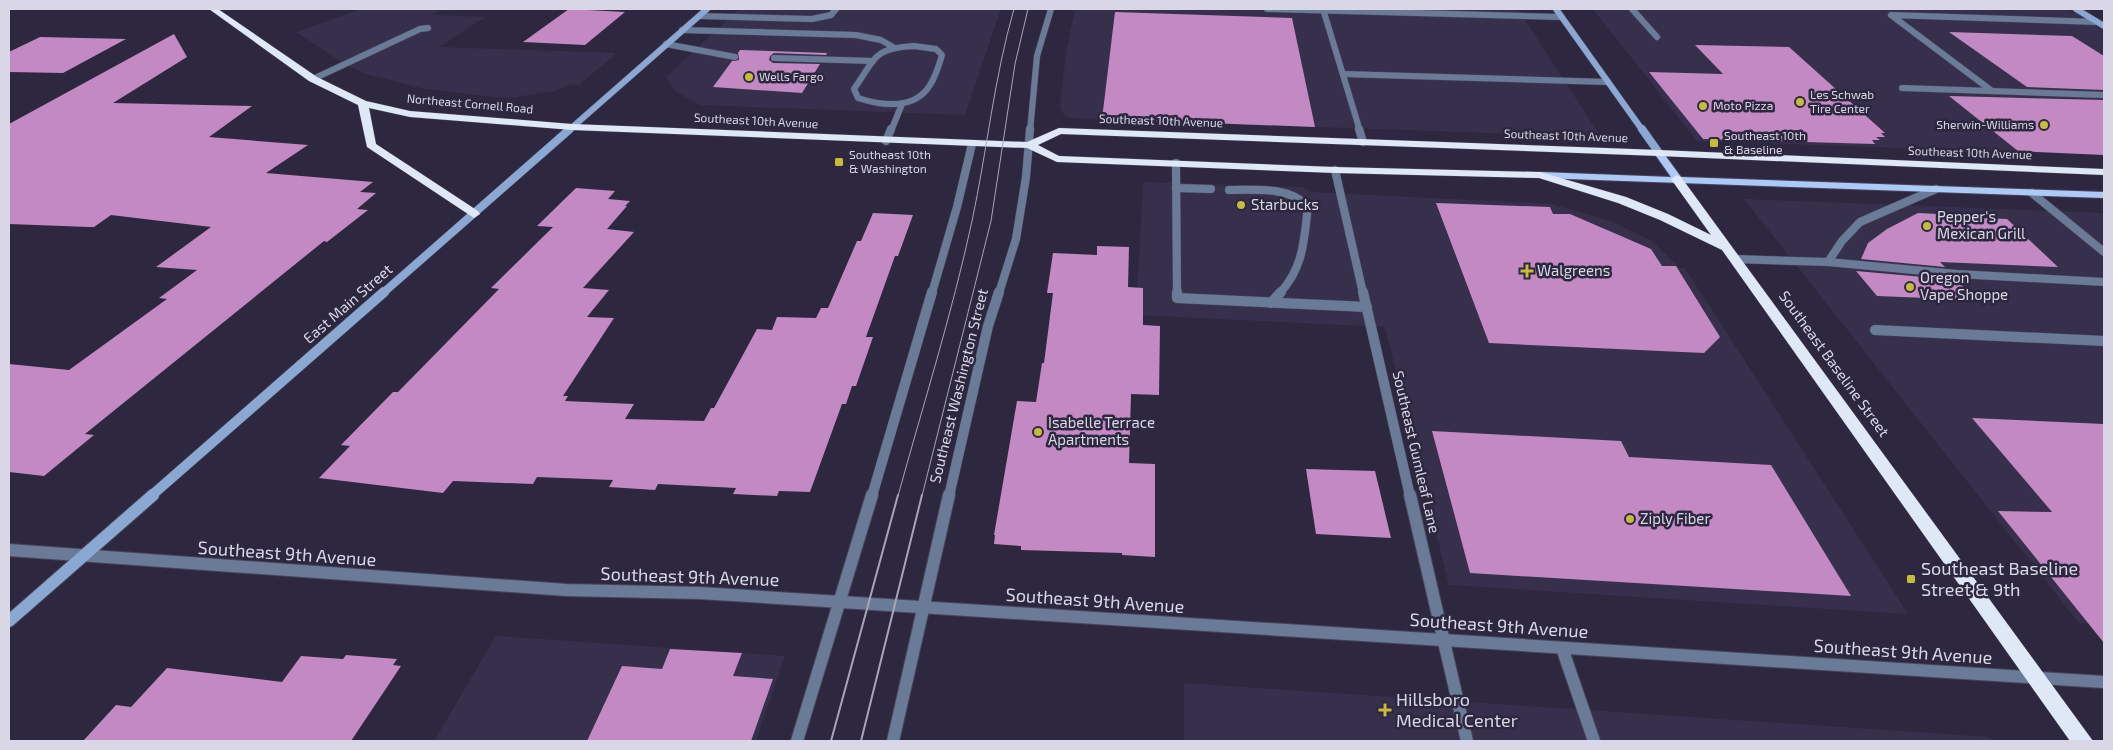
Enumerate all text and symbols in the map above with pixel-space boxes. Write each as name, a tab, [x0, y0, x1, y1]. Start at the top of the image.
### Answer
place label: Wells Fargo	[759, 69, 824, 83]
marker: Wells Fargo	[743, 71, 755, 83]
place label: Les Schwab Tire Center	[1810, 87, 1874, 115]
street label: Northeast Cornell Road	[406, 90, 534, 116]
marker: Les Schwab Tire Center	[1794, 96, 1806, 108]
place label: Moto Pizza	[1713, 98, 1773, 112]
marker: Moto Pizza	[1697, 100, 1709, 112]
street label: Southeast 10th Avenue	[694, 110, 819, 130]
street label: Southeast 10th Avenue	[1099, 111, 1223, 129]
place label: Sherwin-Williams	[1936, 117, 2034, 131]
marker: Sherwin-Williams	[2038, 119, 2050, 131]
street label: Southeast 10th Avenue	[1504, 126, 1628, 144]
place label: Southeast 10th & Baseline	[1724, 128, 1806, 156]
marker: Southeast 10th & Baseline	[1708, 137, 1720, 149]
street label: Southeast 10th Avenue	[1908, 143, 2032, 161]
place label: Southeast 10th & Washington	[849, 147, 931, 175]
marker: Southeast 10th & Washington	[833, 156, 845, 168]
place label: Starbucks	[1251, 195, 1319, 213]
marker: Starbucks	[1235, 199, 1247, 211]
place label: Pepper's Mexican Grill	[1937, 207, 2026, 242]
marker: Pepper's Mexican Grill	[1921, 220, 1933, 232]
street label: East Main Street	[299, 259, 396, 347]
place label: Walgreens	[1537, 261, 1610, 279]
marker: Walgreens	[1521, 265, 1533, 277]
place label: Oregon Vape Shoppe	[1920, 268, 2008, 303]
marker: Oregon Vape Shoppe	[1904, 281, 1916, 293]
street label: Southeast Washington Street	[925, 286, 991, 485]
street label: Southeast Baseline Street	[1776, 287, 1894, 440]
street label: Southeast Gumleaf Lane	[1390, 369, 1444, 535]
place label: Isabelle Terrace Apartments	[1048, 413, 1155, 448]
marker: Isabelle Terrace Apartments	[1032, 426, 1044, 438]
place label: Ziply Fiber	[1640, 509, 1710, 527]
marker: Ziply Fiber	[1624, 513, 1636, 525]
street label: Southeast 9th Avenue	[197, 536, 377, 570]
place label: Southeast Baseline Street & 9th	[1921, 557, 2078, 600]
street label: Southeast 9th Avenue	[600, 562, 780, 590]
marker: Southeast Baseline Street & 9th	[1905, 573, 1917, 585]
street label: Southeast 9th Avenue	[1005, 583, 1185, 617]
street label: Southeast 9th Avenue	[1409, 608, 1589, 642]
street label: Southeast 9th Avenue	[1813, 634, 1993, 668]
place label: Hillsboro Medical Center	[1396, 688, 1518, 731]
marker: Hillsboro Medical Center	[1378, 703, 1392, 717]

